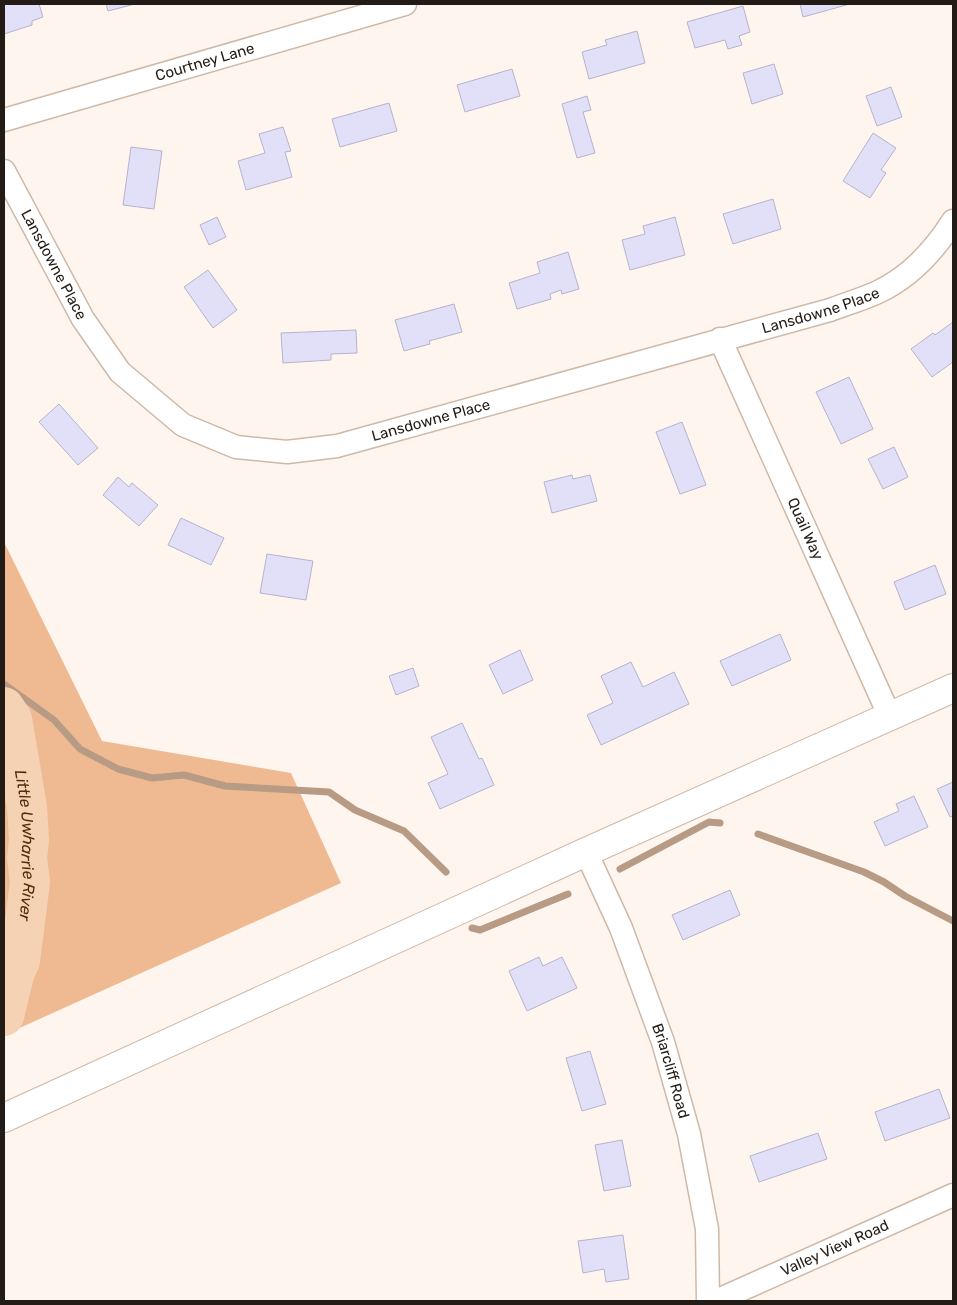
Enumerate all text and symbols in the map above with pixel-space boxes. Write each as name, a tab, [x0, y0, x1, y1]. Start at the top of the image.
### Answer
street label: Courtney Lane	[153, 39, 256, 85]
street label: Lansdowne Place	[17, 206, 91, 323]
street label: Lansdowne Place	[760, 283, 882, 337]
street label: Lansdowne Place	[369, 395, 492, 445]
street label: Quail Way	[784, 495, 827, 563]
water label: Little Uwharrie River	[11, 768, 39, 923]
street label: Briarcliff Road	[648, 1021, 693, 1120]
street label: Valley View Road	[778, 1216, 891, 1280]

